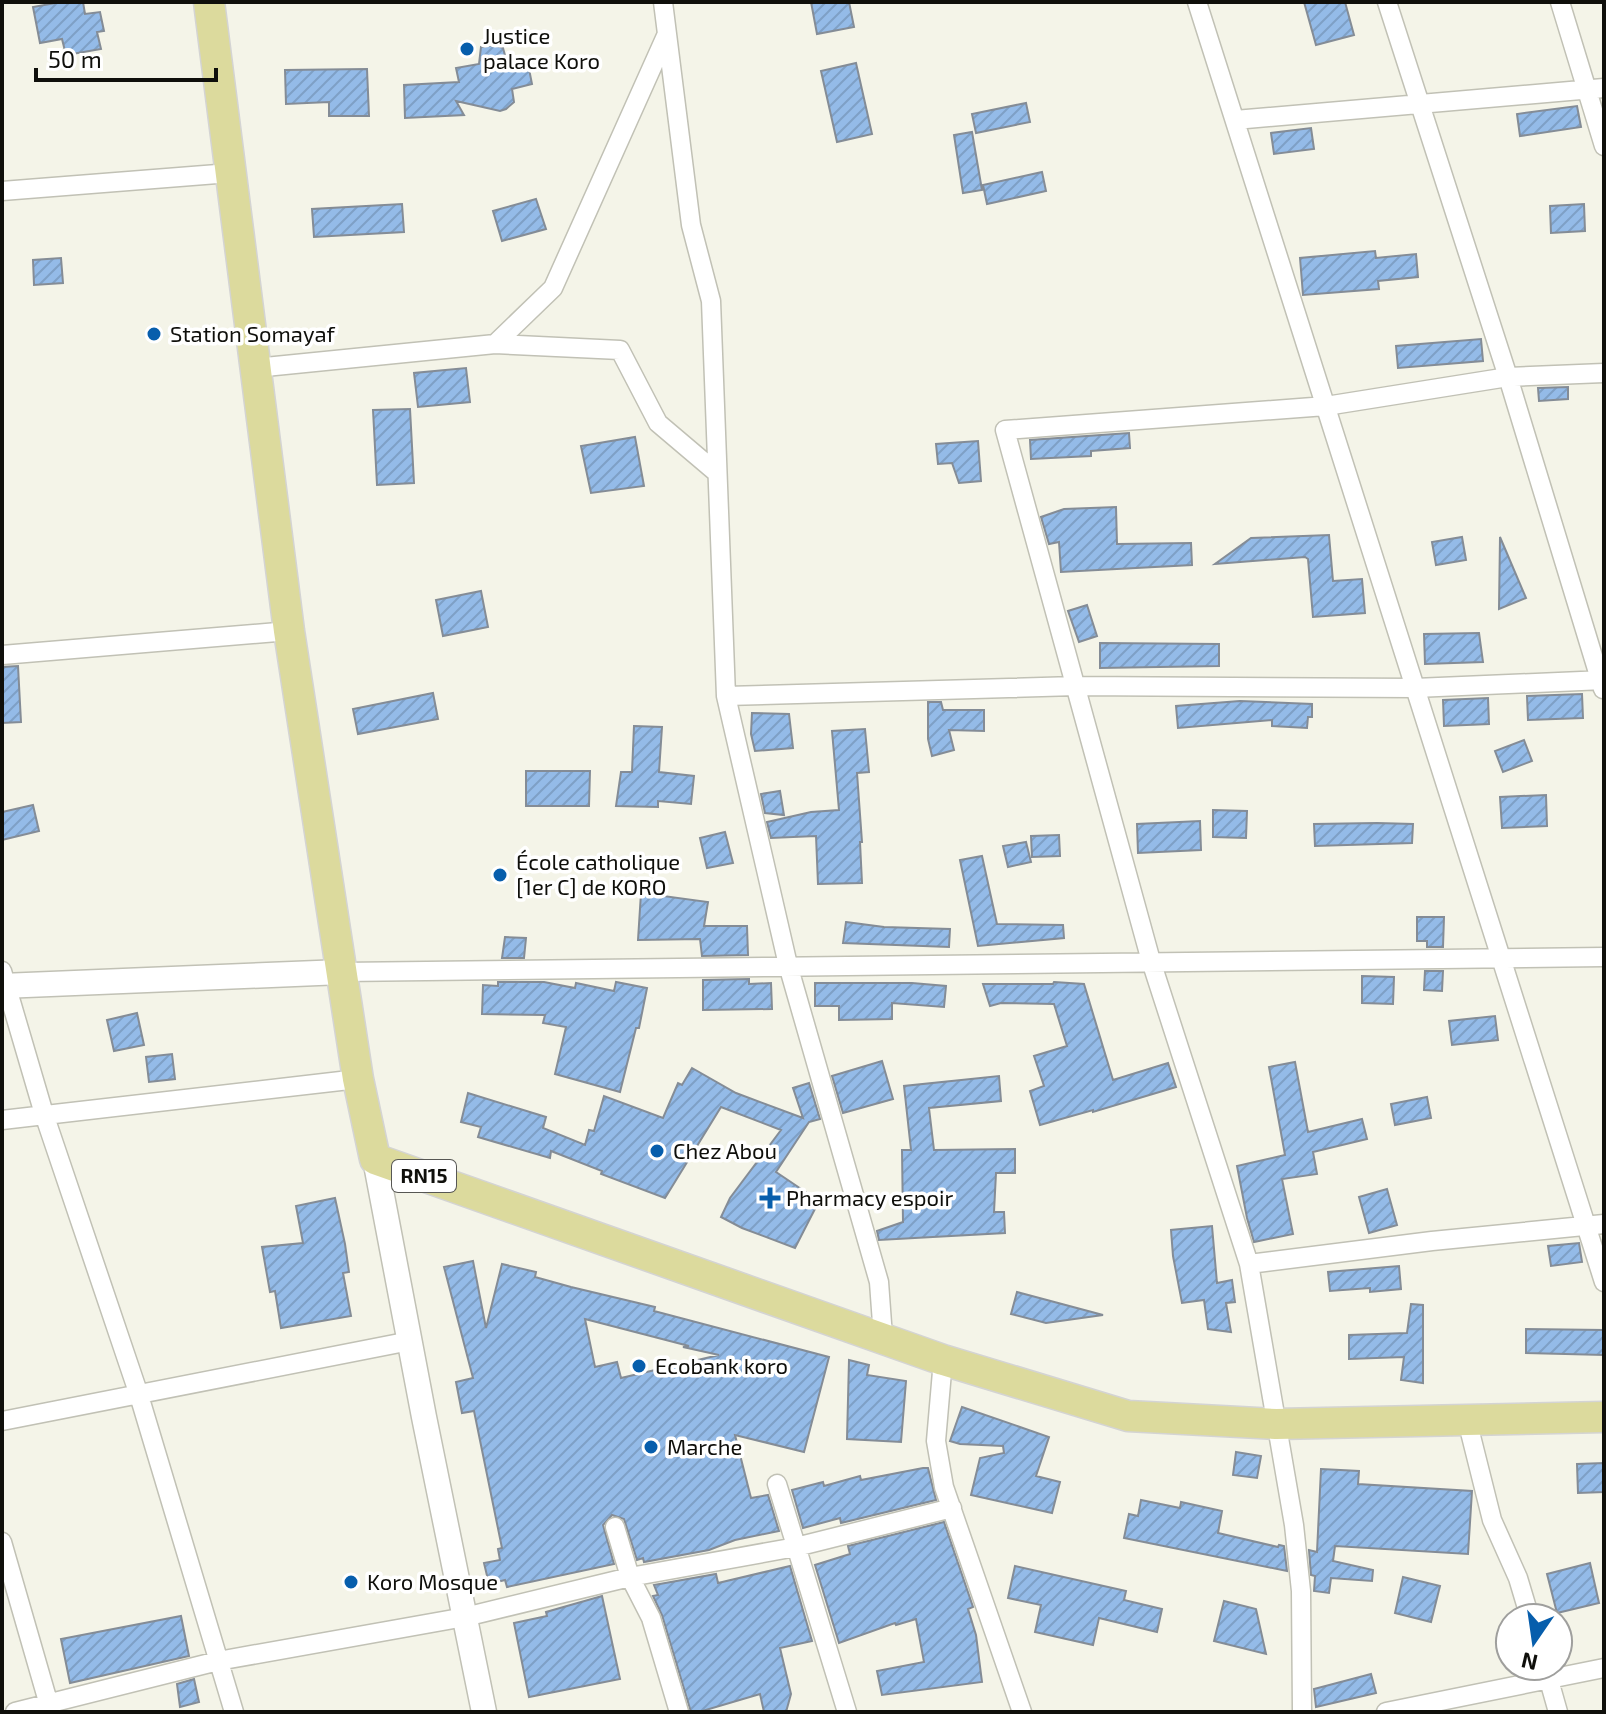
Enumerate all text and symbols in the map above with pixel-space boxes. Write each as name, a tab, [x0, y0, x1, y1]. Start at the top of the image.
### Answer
place label: Justice palace Koro	[483, 22, 600, 73]
scale bar	[36, 32, 216, 82]
marker: Justice palace Koro	[458, 40, 476, 58]
text: 50 m	[48, 44, 102, 73]
place label: Station Somayaf	[170, 320, 335, 346]
marker: Station Somayaf	[145, 325, 163, 343]
place label: École catholique [1er C] de KORO	[516, 848, 680, 899]
marker: École catholique [1er C] de KORO	[491, 866, 509, 884]
place label: Chez Abou	[673, 1137, 777, 1163]
marker: Chez Abou	[648, 1142, 666, 1160]
road number: RN15	[392, 1160, 456, 1192]
place label: Pharmacy espoir	[786, 1184, 954, 1210]
marker: Pharmacy espoir	[761, 1189, 779, 1207]
place label: Ecobank koro	[655, 1352, 788, 1378]
marker: Ecobank koro	[630, 1357, 648, 1375]
place label: Marche	[667, 1433, 742, 1459]
marker: Marche	[642, 1438, 660, 1456]
place label: Koro Mosque	[367, 1568, 498, 1594]
marker: Koro Mosque	[342, 1573, 360, 1591]
north arrow	[1494, 1602, 1574, 1682]
text: N	[1519, 1648, 1540, 1677]

